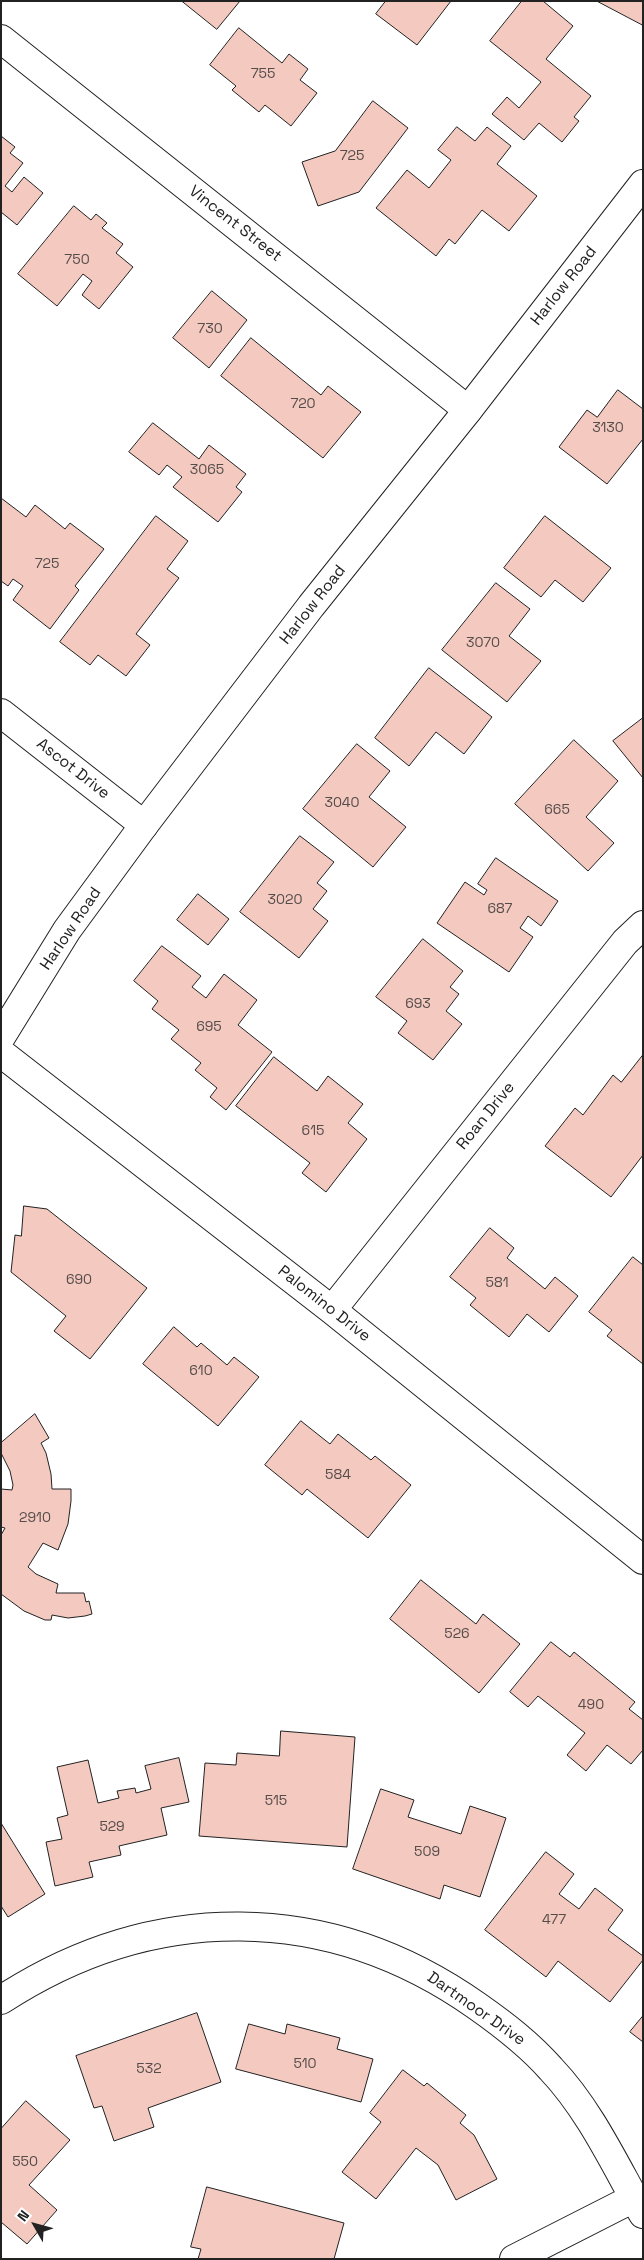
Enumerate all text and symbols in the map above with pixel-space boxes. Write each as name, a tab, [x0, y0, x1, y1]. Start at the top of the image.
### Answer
house number: 755	[251, 66, 275, 82]
house number: 725	[340, 148, 364, 164]
street label: Vincent Street	[185, 182, 285, 266]
street label: Harlow Road	[527, 242, 601, 330]
house number: 750	[64, 252, 90, 268]
house number: 730	[197, 321, 223, 337]
house number: 720	[290, 396, 316, 412]
house number: 3130	[592, 420, 624, 436]
house number: 3065	[190, 462, 224, 478]
house number: 725	[35, 556, 59, 572]
street label: Harlow Road	[276, 561, 350, 649]
house number: 3070	[466, 635, 500, 651]
street label: Ascot Drive	[33, 735, 113, 803]
house number: 3040	[324, 795, 360, 811]
house number: 665	[544, 802, 570, 818]
street label: Harlow Road	[36, 884, 106, 974]
house number: 3020	[268, 892, 302, 908]
house number: 687	[487, 901, 513, 917]
house number: 693	[405, 996, 431, 1012]
house number: 695	[196, 1019, 222, 1035]
street label: Roan Drive	[453, 1078, 519, 1154]
house number: 615	[302, 1123, 324, 1139]
street label: Palomino Drive	[274, 1262, 374, 1346]
house number: 690	[66, 1272, 92, 1288]
house number: 581	[486, 1275, 508, 1291]
house number: 610	[189, 1363, 213, 1379]
house number: 584	[325, 1467, 351, 1483]
house number: 2910	[19, 1510, 51, 1526]
house number: 526	[444, 1626, 470, 1642]
house number: 490	[578, 1697, 604, 1713]
house number: 515	[265, 1793, 287, 1809]
house number: 529	[99, 1819, 125, 1835]
house number: 509	[414, 1844, 440, 1860]
house number: 477	[542, 1912, 566, 1928]
street label: Dartmoor Drive	[423, 1968, 529, 2050]
house number: 510	[293, 2056, 317, 2072]
house number: 532	[136, 2061, 162, 2077]
house number: 550	[12, 2154, 38, 2170]
north arrow	[10, 2200, 60, 2250]
text: N	[13, 2207, 33, 2225]

